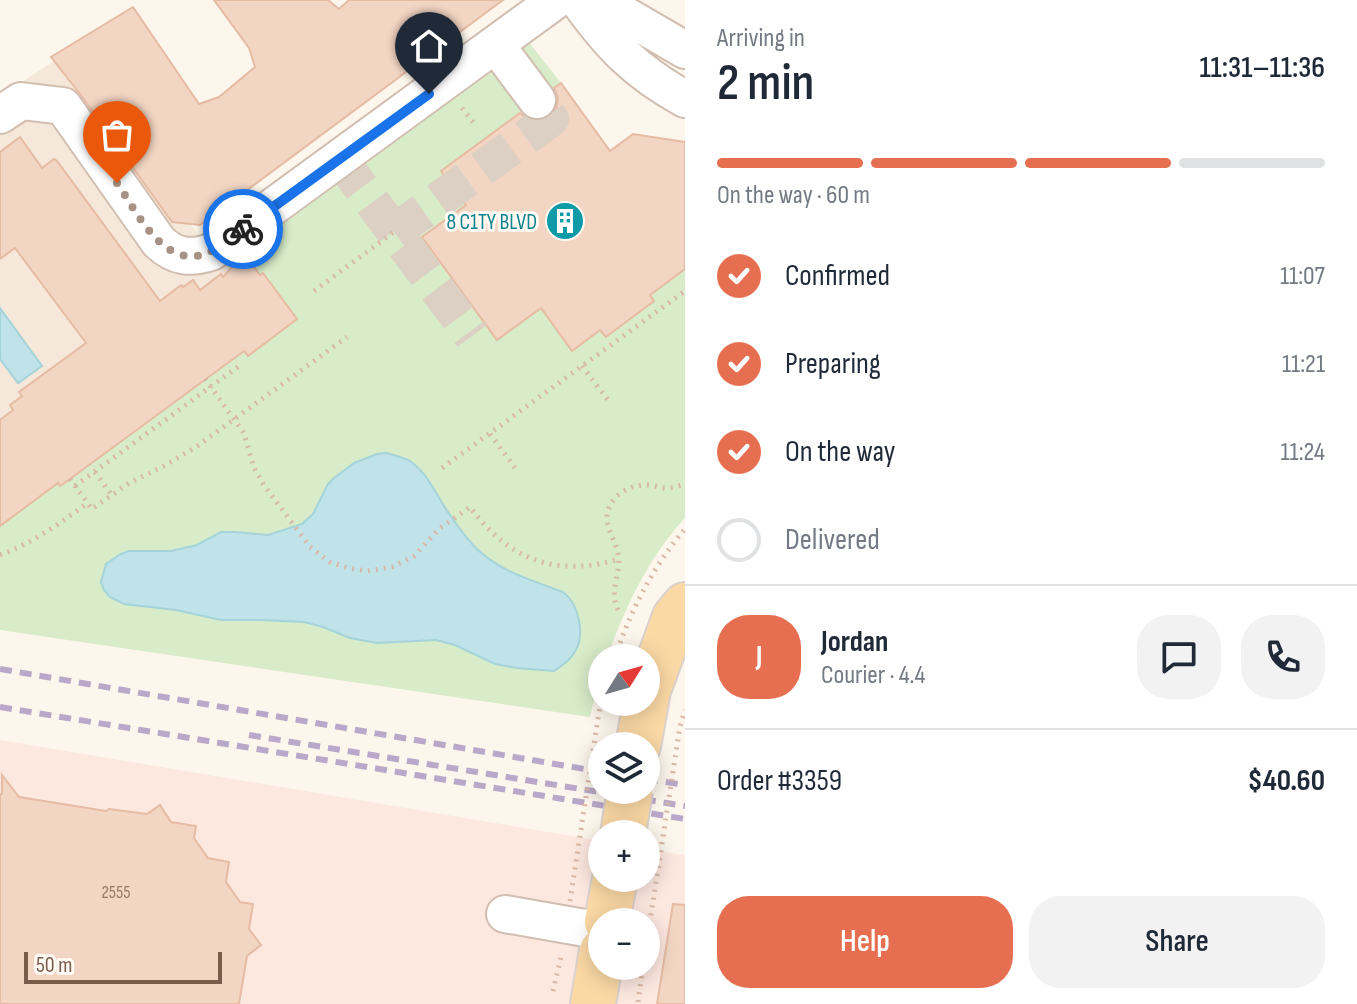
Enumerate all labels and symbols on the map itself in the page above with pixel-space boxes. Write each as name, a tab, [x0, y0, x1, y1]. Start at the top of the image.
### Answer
pin	[395, 12, 463, 94]
pin	[83, 101, 151, 183]
courier	[203, 189, 283, 269]
building icon: 8 C1TY BLVD	[544, 200, 586, 242]
place label: 8 C1TY BLVD	[446, 209, 537, 236]
north arrow	[588, 644, 660, 716]
house number: 2555	[101, 882, 131, 903]
scale bar	[24, 948, 222, 984]

